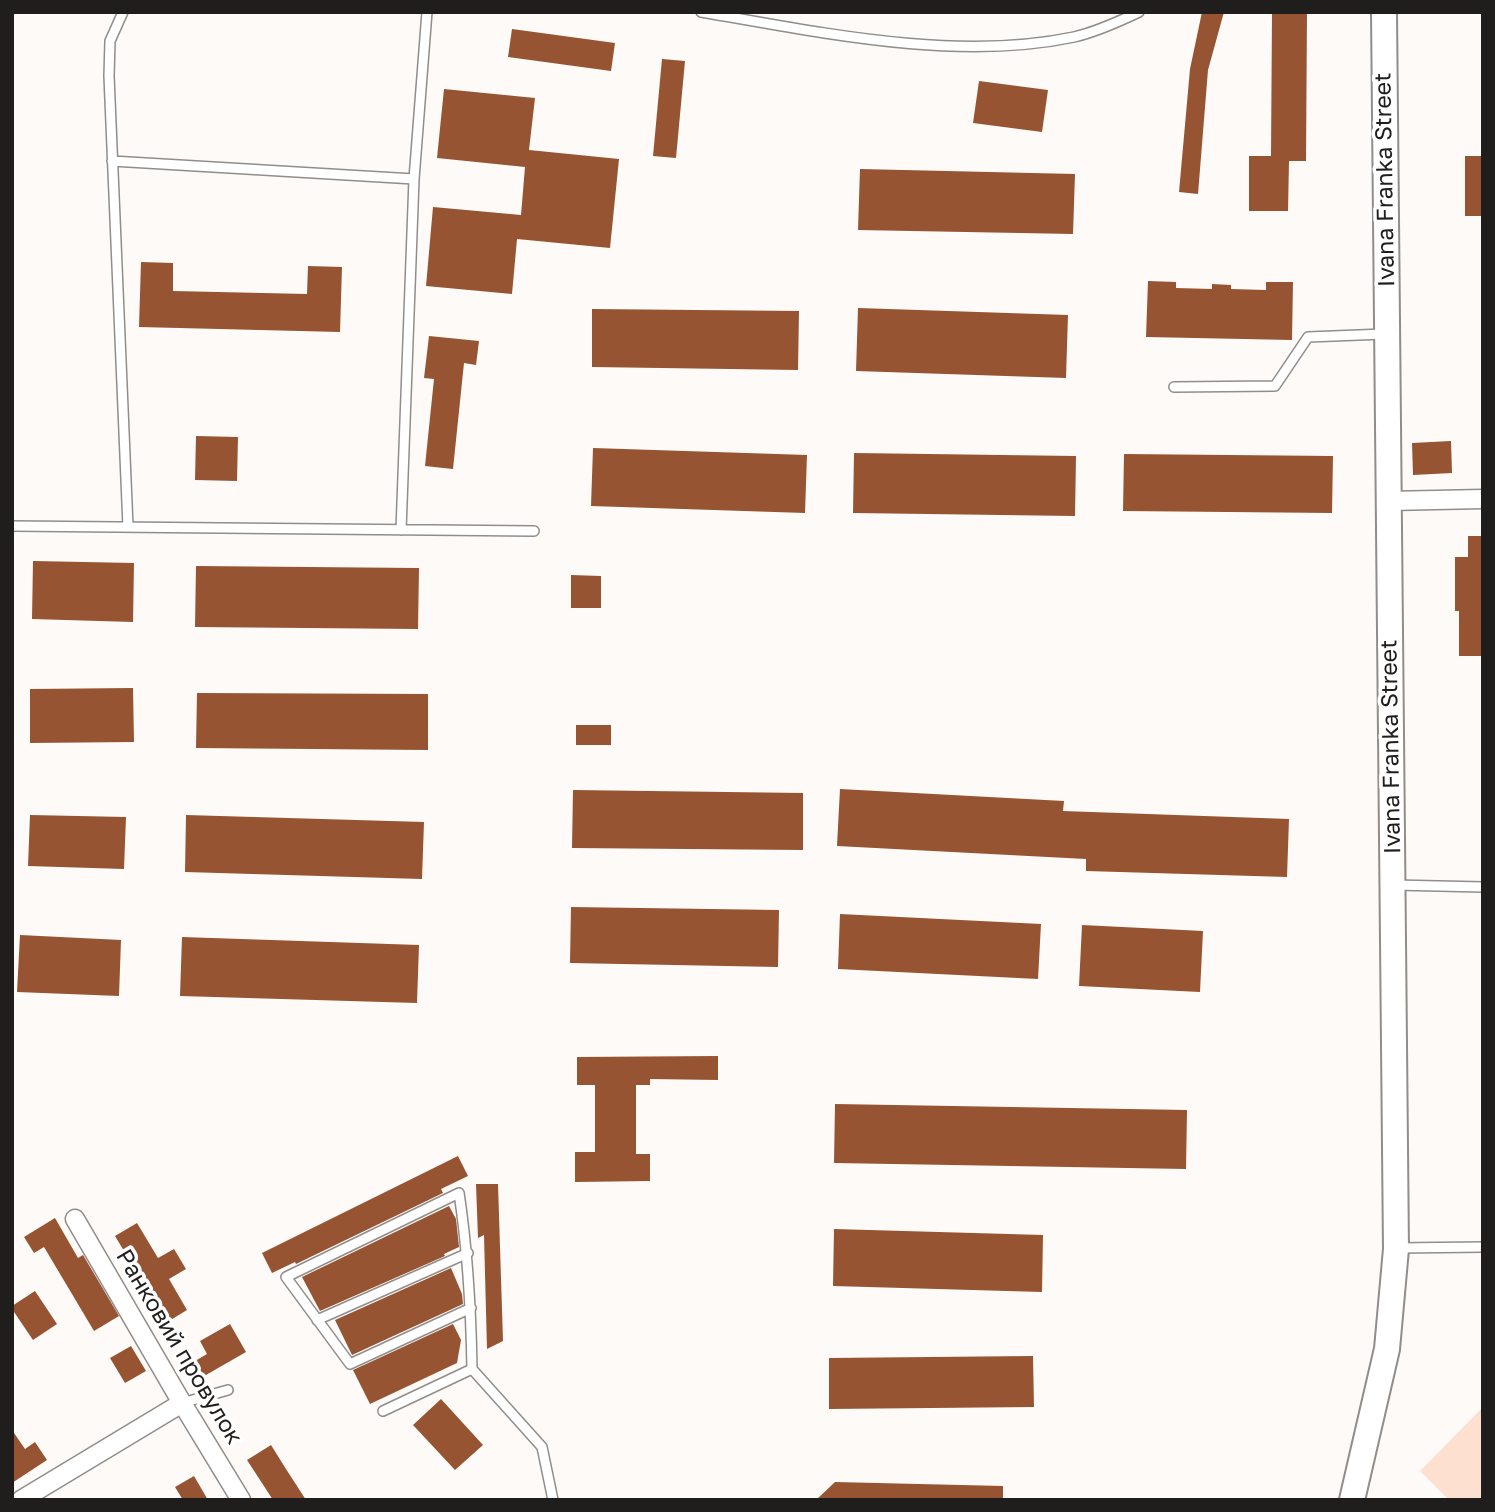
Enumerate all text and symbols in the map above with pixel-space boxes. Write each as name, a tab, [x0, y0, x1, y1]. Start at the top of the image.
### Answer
street label: Ivana Franka Street	[1369, 73, 1401, 287]
street label: Ivana Franka Street	[1375, 640, 1407, 854]
street label: Ранковий провулок	[110, 1244, 248, 1450]

